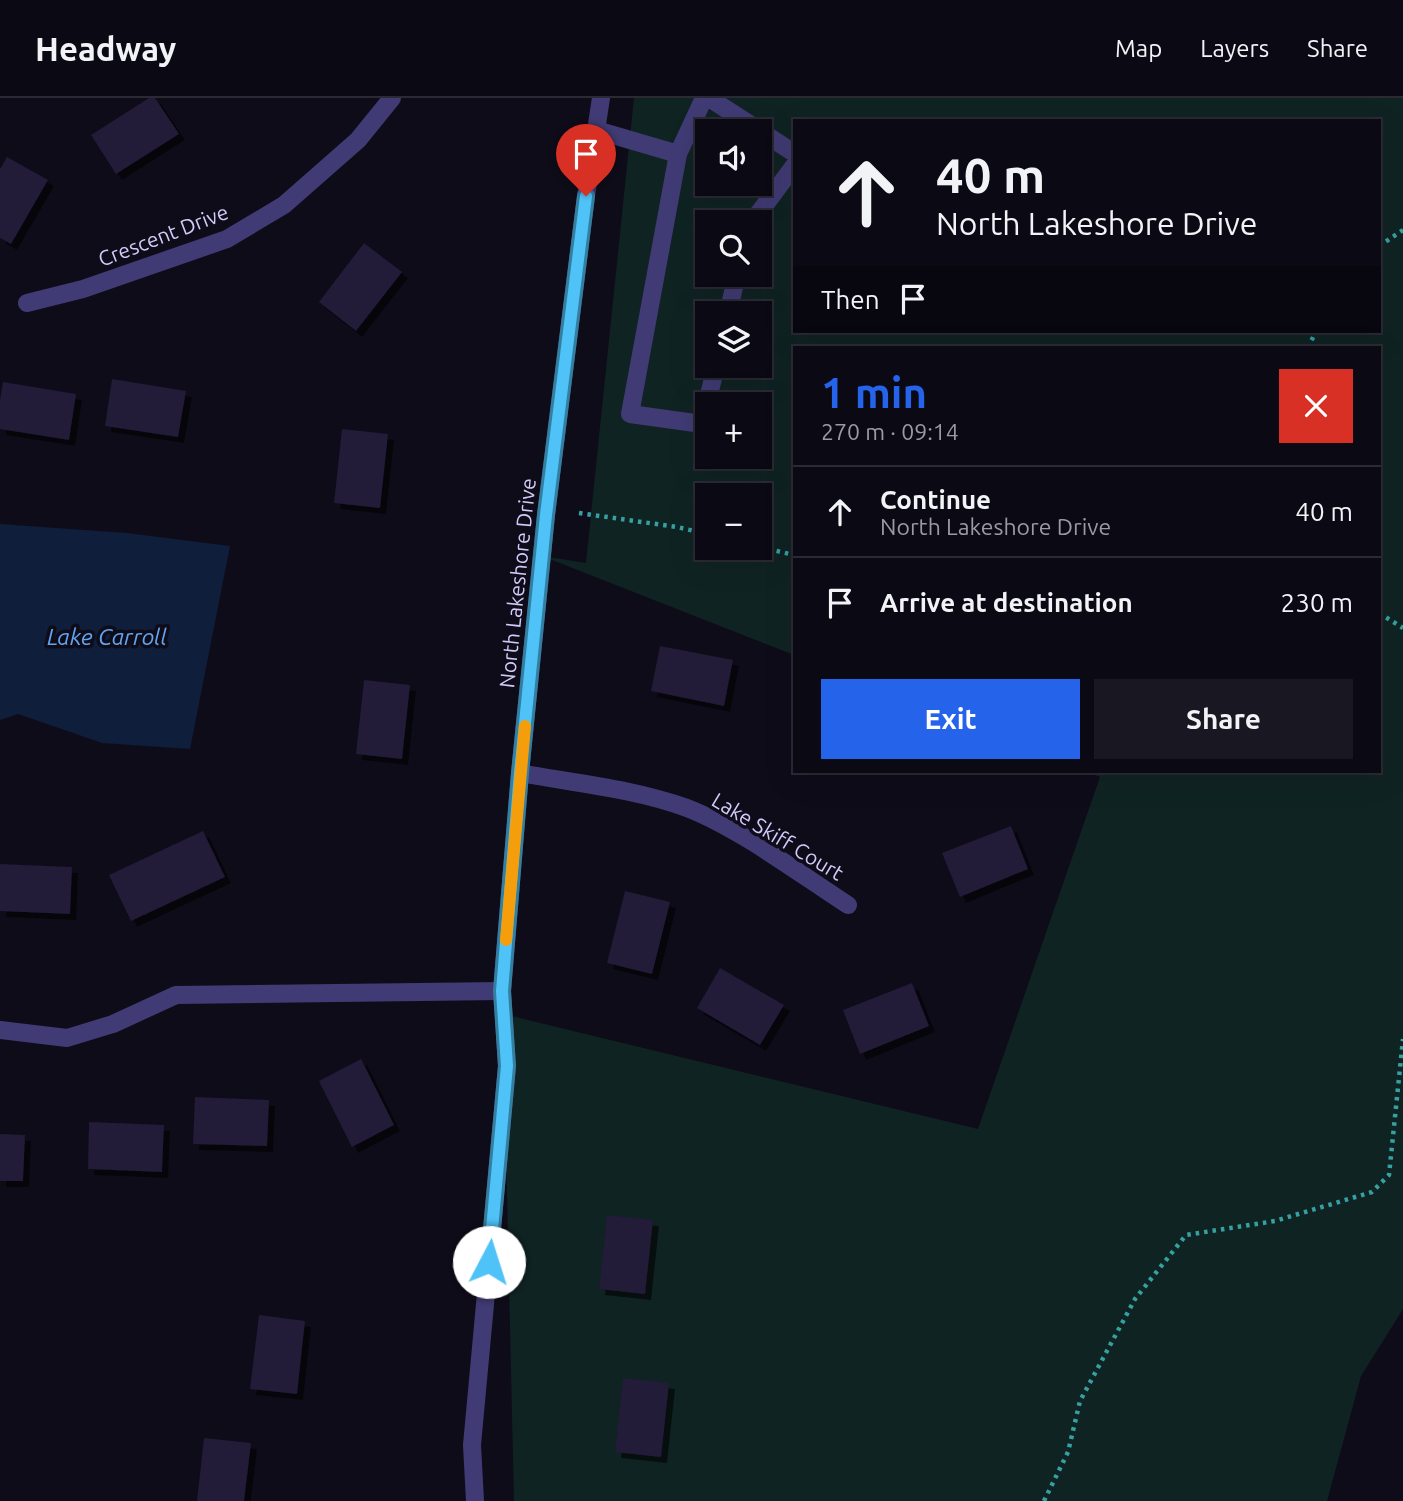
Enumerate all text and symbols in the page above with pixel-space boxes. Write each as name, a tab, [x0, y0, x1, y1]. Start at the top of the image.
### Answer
text: Headway	[35, 30, 176, 67]
text: Map	[1115, 35, 1162, 62]
text: Layers	[1200, 35, 1269, 62]
text: Share	[1307, 35, 1368, 62]
map controls	[695, 119, 772, 560]
button: sound	[695, 119, 772, 196]
pin	[556, 124, 616, 196]
icon: arrive	[567, 135, 605, 173]
icon: ahead	[821, 147, 912, 238]
text: 40 m	[936, 147, 1045, 202]
street label: Crescent Drive	[95, 199, 231, 271]
text: North Lakeshore Drive	[936, 205, 1258, 241]
button: search	[695, 210, 772, 287]
icon: arrive	[894, 280, 932, 318]
text: Then	[821, 285, 880, 314]
button: layers	[695, 301, 772, 378]
text: 1 min	[821, 369, 927, 416]
button: close	[1279, 369, 1353, 443]
button: +	[695, 392, 772, 469]
text: 270 m · 09:14	[821, 419, 959, 444]
street label: North Lakeshore Drive	[494, 477, 540, 689]
button: −	[695, 483, 772, 560]
text: Continue	[880, 485, 991, 514]
icon: ahead	[821, 493, 859, 531]
text: 40 m	[1295, 497, 1353, 526]
text: North Lakeshore Drive	[880, 514, 1111, 539]
icon: arrive	[821, 584, 859, 622]
text: Arrive at destination	[880, 588, 1133, 617]
text: 230 m	[1281, 588, 1353, 617]
water label: Lake Carroll	[47, 624, 168, 649]
button: Exit	[821, 679, 1080, 759]
button: Share	[1094, 679, 1353, 759]
street label: Lake Skiff Court	[708, 787, 848, 885]
position arrow	[452, 1225, 526, 1299]

